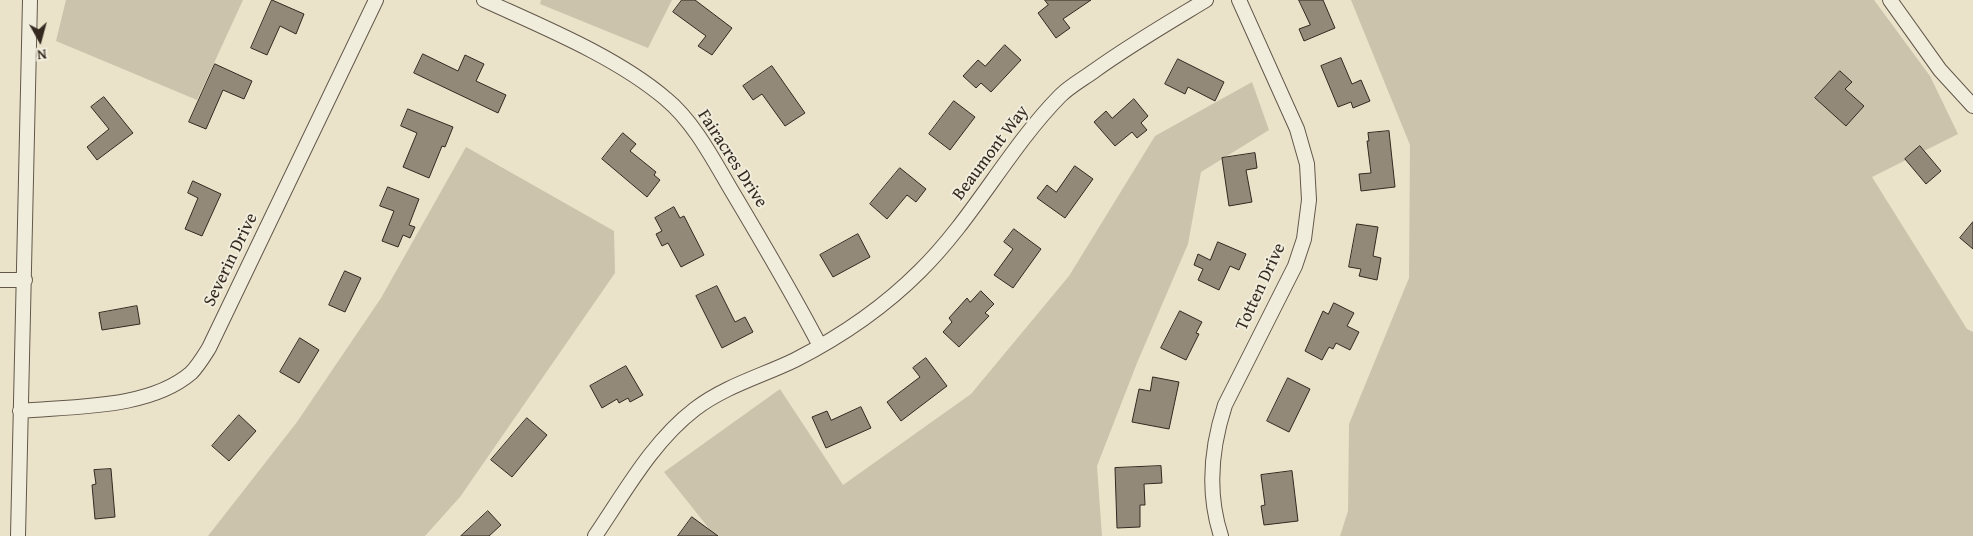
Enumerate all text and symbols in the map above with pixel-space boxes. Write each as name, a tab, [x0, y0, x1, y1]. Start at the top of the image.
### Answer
north arrow	[15, 15, 65, 65]
text: N	[36, 44, 48, 65]
street label: Beaumont Way	[948, 101, 1034, 205]
street label: Fairacres Drive	[692, 106, 772, 212]
street label: Severin Drive	[199, 210, 263, 310]
street label: Totten Drive	[1231, 240, 1291, 334]

